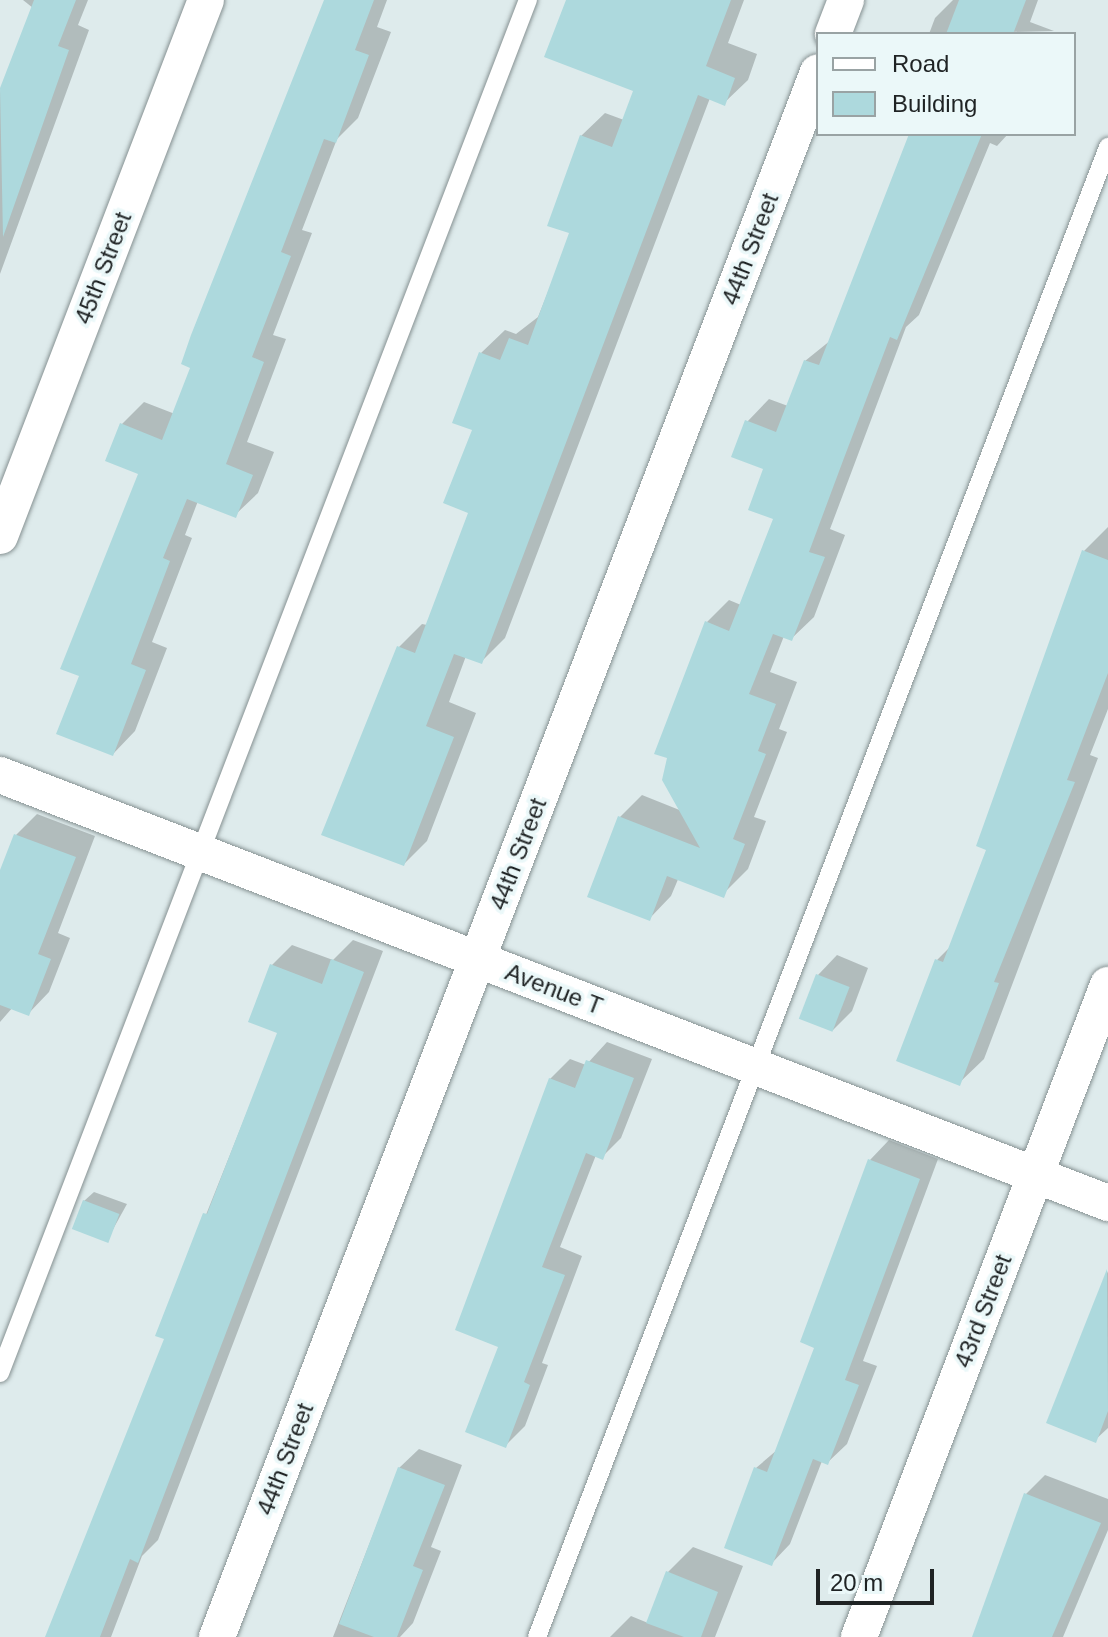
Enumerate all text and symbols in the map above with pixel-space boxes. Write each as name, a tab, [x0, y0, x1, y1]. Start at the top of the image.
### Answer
legend	[816, 32, 1076, 136]
text: Road	[892, 50, 949, 77]
text: Building	[892, 90, 977, 117]
street label: 44th Street	[716, 189, 784, 309]
street label: 45th Street	[69, 208, 137, 328]
street label: 44th Street	[484, 794, 552, 914]
street label: Avenue T	[501, 957, 607, 1021]
street label: 43rd Street	[948, 1250, 1018, 1372]
street label: 44th Street	[251, 1399, 319, 1519]
scale bar	[820, 1553, 938, 1603]
text: 20 m	[830, 1569, 883, 1596]

